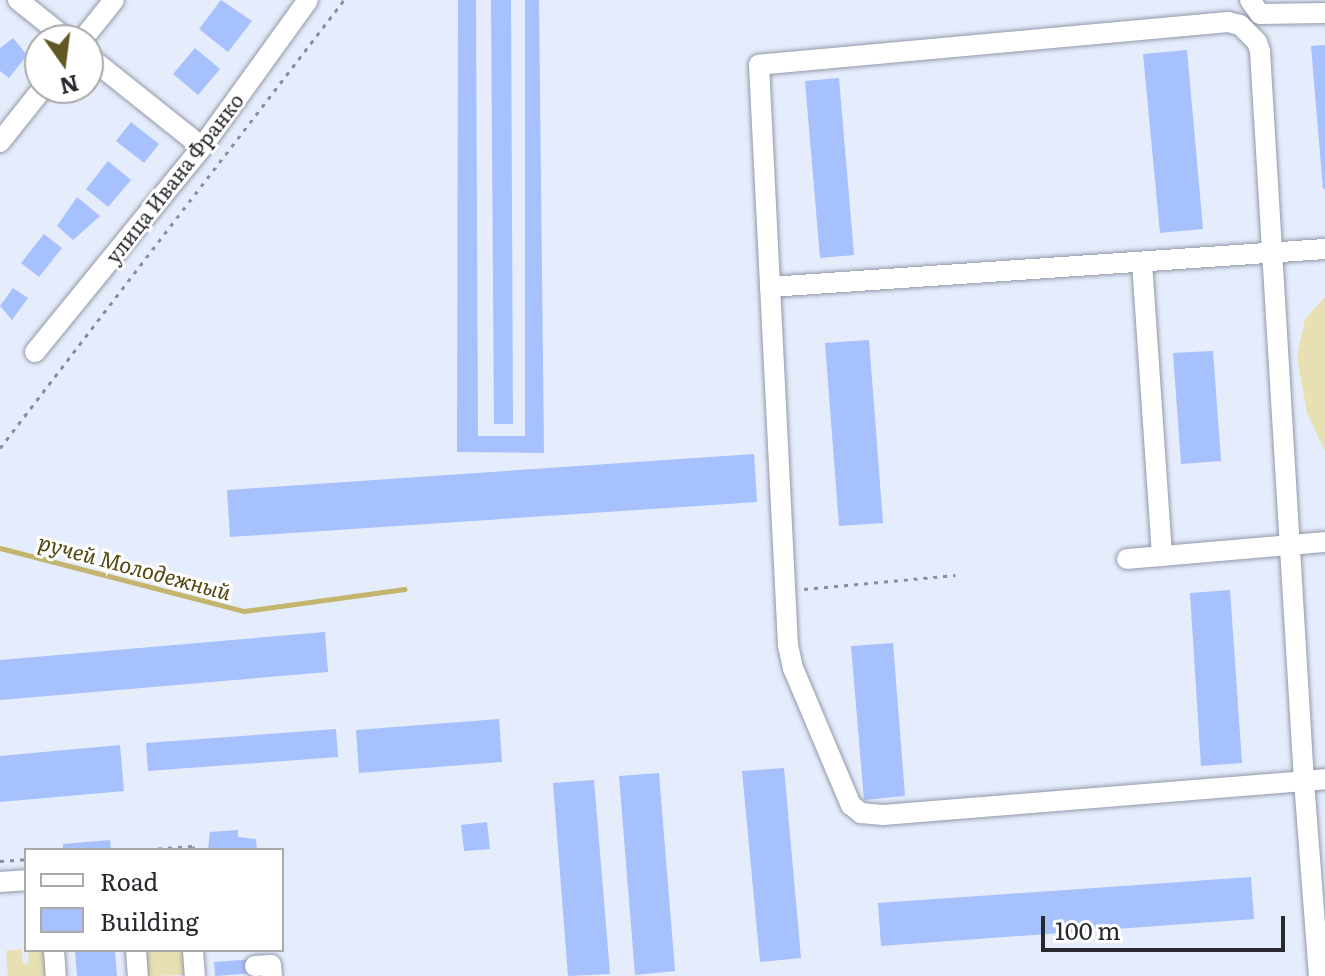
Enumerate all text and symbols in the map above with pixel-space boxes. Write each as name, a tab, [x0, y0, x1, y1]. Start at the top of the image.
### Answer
north arrow	[24, 24, 104, 104]
text: N	[56, 68, 82, 104]
street label: улица Ивана Франко	[100, 88, 248, 268]
water label: ручей Молодежный	[36, 528, 234, 604]
legend	[24, 848, 284, 952]
text: Road	[100, 863, 158, 898]
scale bar	[1045, 900, 1289, 950]
text: Building	[100, 903, 199, 938]
text: 100 m	[1055, 912, 1121, 947]

